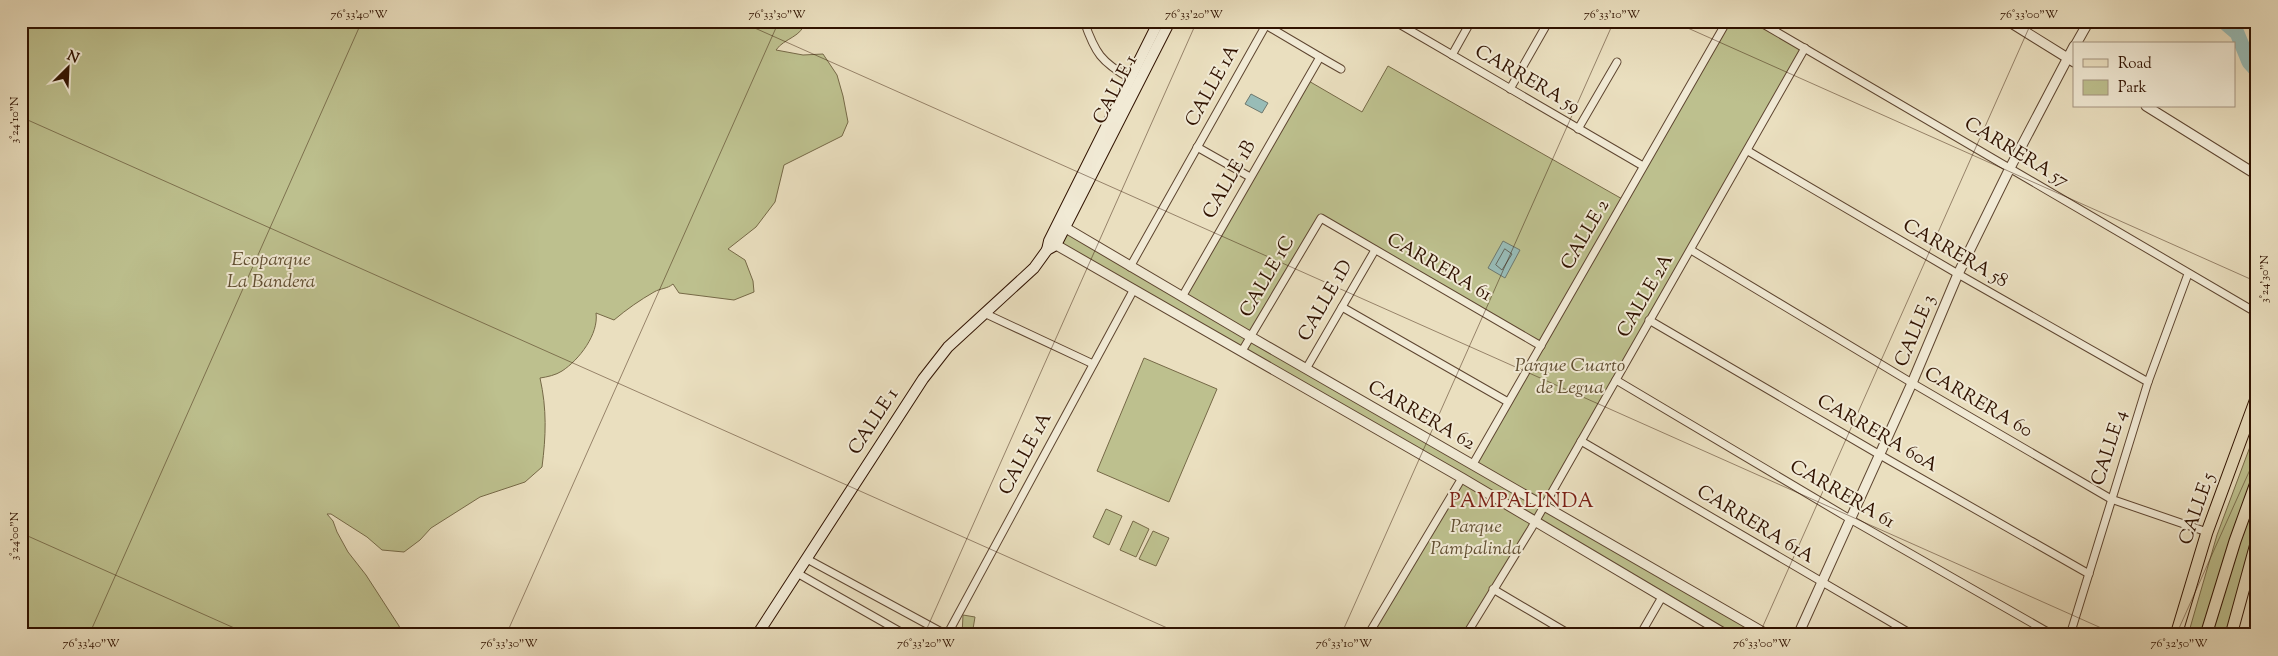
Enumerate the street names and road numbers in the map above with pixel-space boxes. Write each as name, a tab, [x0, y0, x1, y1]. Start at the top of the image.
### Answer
street label: CALLE 1A	[1179, 39, 1247, 132]
street label: CARRERA 59	[1469, 39, 1585, 121]
street label: CALLE 1	[1087, 50, 1145, 129]
street label: CARRERA 57	[1959, 111, 2074, 195]
street label: CALLE 1B	[1197, 136, 1263, 224]
street label: CALLE 2	[1555, 195, 1617, 275]
street label: CARRERA 58	[1897, 213, 2013, 295]
street label: CARRERA 61	[1381, 227, 1497, 309]
street label: CALLE 1C	[1234, 231, 1302, 323]
street label: CALLE 2A	[1611, 249, 1681, 343]
street label: CALLE 1D	[1292, 255, 1360, 347]
street label: CALLE 3	[1889, 291, 1943, 371]
street label: CARRERA 60	[1919, 361, 2037, 445]
street label: CARRERA 62	[1362, 374, 1480, 458]
street label: CALLE 1	[842, 383, 906, 461]
street label: CARRERA 60A	[1811, 388, 1943, 480]
street label: CALLE 4	[2085, 406, 2135, 489]
street label: CALLE 1A	[993, 407, 1059, 500]
street label: CARRERA 61	[1784, 454, 1900, 536]
street label: CALLE 5	[2173, 469, 2223, 549]
street label: CARRERA 61A	[1691, 479, 1819, 571]

